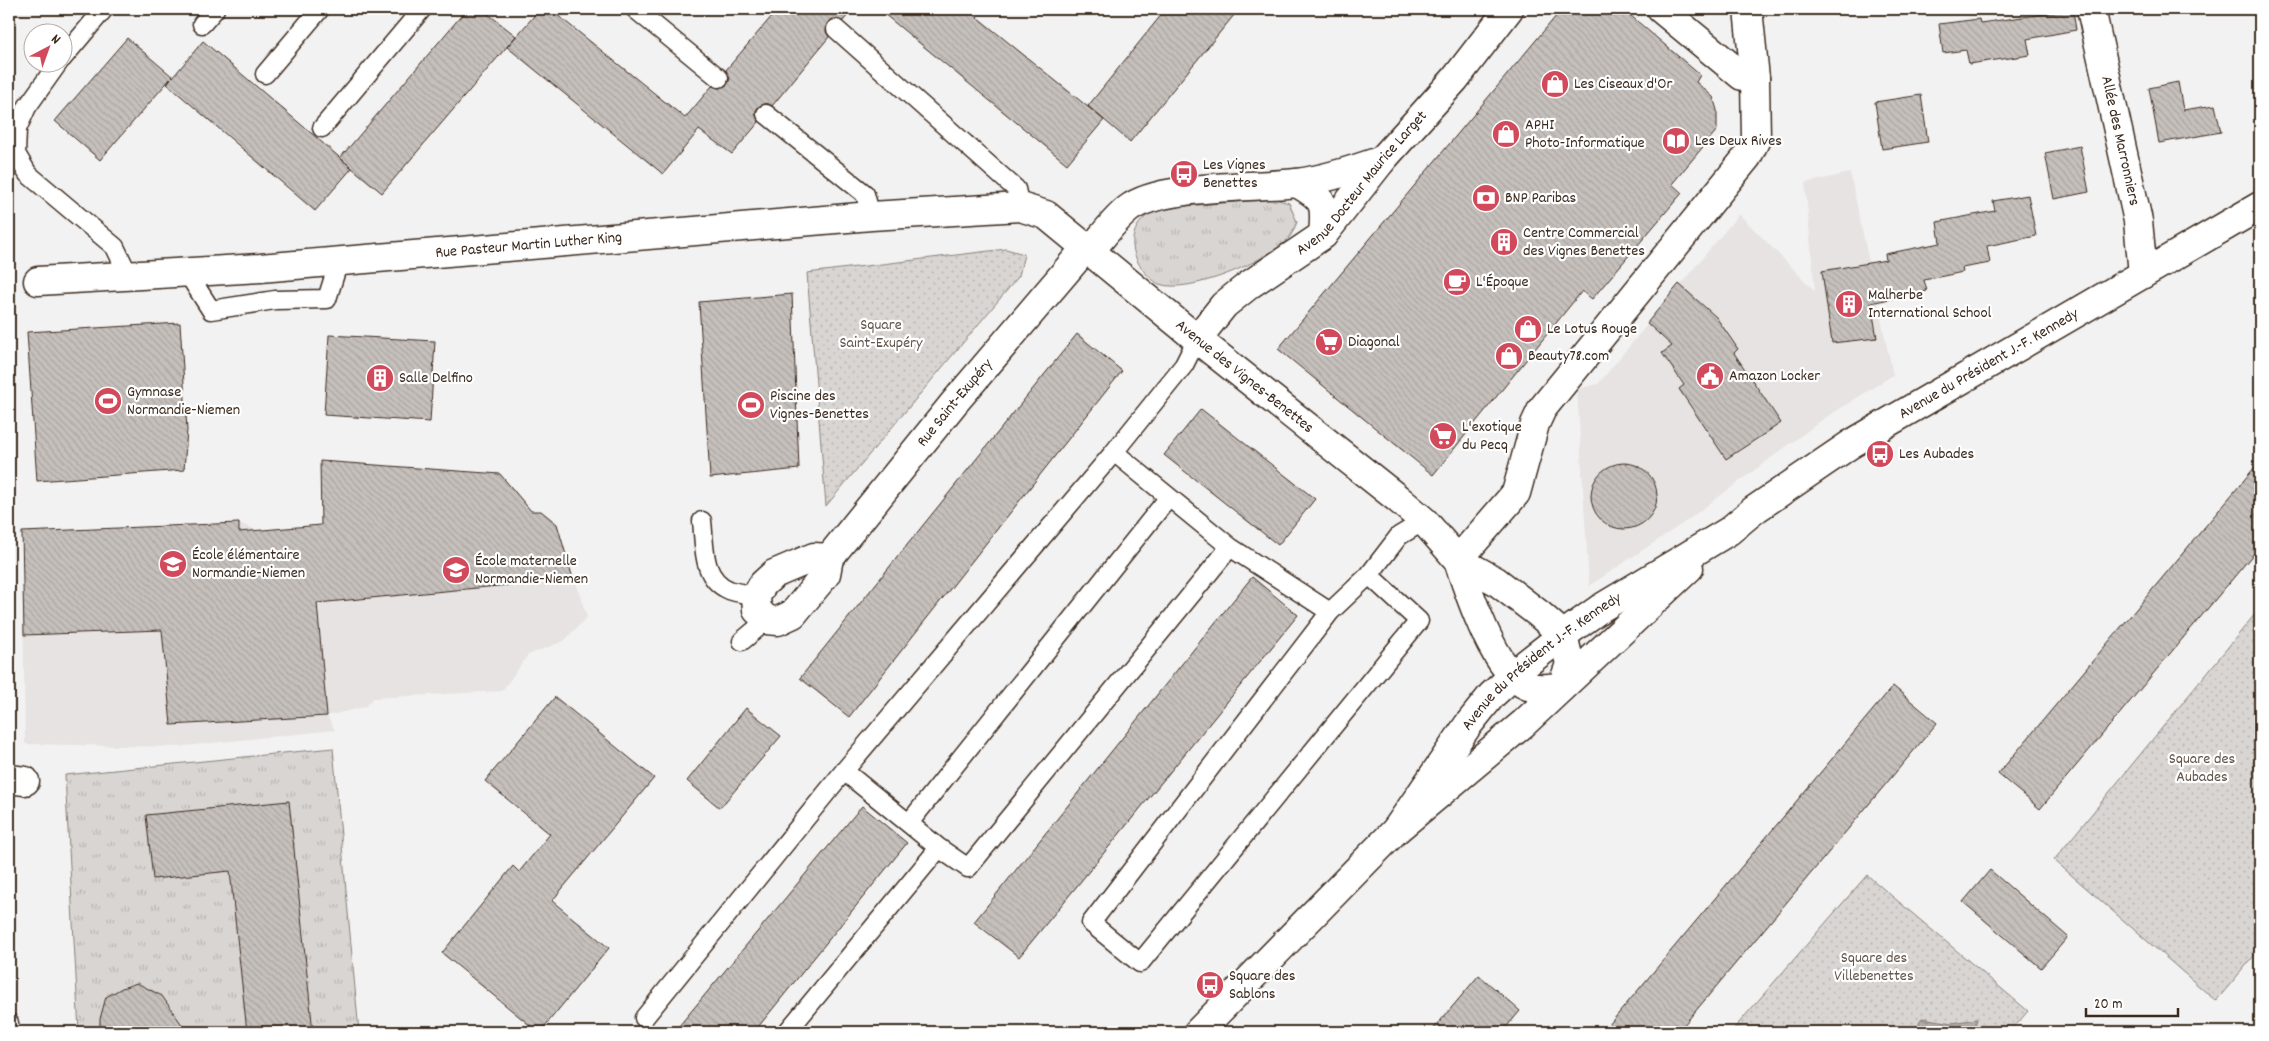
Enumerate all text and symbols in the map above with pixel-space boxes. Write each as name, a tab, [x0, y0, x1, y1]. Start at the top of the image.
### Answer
north arrow	[22, 22, 72, 72]
text: N	[46, 30, 64, 50]
shop icon: Les Ciseaux d'Or	[1540, 69, 1570, 99]
place label: Les Ciseaux d'Or	[1574, 73, 1672, 96]
street label: Allée des Marronniers	[2095, 74, 2146, 208]
street label: Avenue Docteur Maurice Larget	[1292, 105, 1433, 261]
place label: APHI Photo-Informatique	[1525, 114, 1645, 155]
shop icon: APHI Photo-Informatique	[1491, 119, 1521, 149]
library icon: Les Deux Rives	[1661, 126, 1691, 156]
place label: Les Deux Rives	[1695, 130, 1782, 153]
place label: Les Vignes Benettes	[1203, 154, 1266, 195]
bus stop icon: Les Vignes Benettes	[1169, 159, 1199, 189]
bank icon: BNP Paribas	[1471, 183, 1501, 213]
place label: BNP Paribas	[1505, 187, 1576, 210]
place label: Centre Commercial des Vignes Benettes	[1523, 222, 1645, 263]
street label: Rue Pasteur Martin Luther King	[434, 226, 623, 265]
building icon: Centre Commercial des Vignes Benettes	[1489, 227, 1519, 257]
cafe icon: L'Époque	[1442, 267, 1472, 297]
place label: L'Époque	[1476, 271, 1529, 294]
place label: Malherbe International School	[1868, 284, 1992, 325]
building icon: Malherbe International School	[1834, 289, 1864, 319]
street label: Avenue du Président J.-F. Kennedy	[1894, 302, 2083, 425]
park label: Square Saint-Exupéry	[839, 314, 923, 355]
street label: Avenue des Vignes-Benettes	[1170, 314, 1319, 439]
shop icon: Le Lotus Rouge	[1513, 314, 1543, 344]
place label: Le Lotus Rouge	[1547, 318, 1637, 341]
supermarket icon: Diagonal	[1314, 327, 1344, 357]
place label: Diagonal	[1348, 331, 1400, 354]
shop icon: Beauty78.com	[1494, 341, 1524, 371]
place label: Beauty78.com	[1528, 345, 1609, 368]
street label: Rue Saint-Exupéry	[911, 353, 999, 452]
public building icon: Amazon Locker	[1695, 361, 1725, 391]
building icon: Salle Delfino	[365, 363, 395, 393]
place label: Amazon Locker	[1729, 365, 1820, 388]
place label: Salle Delfino	[399, 367, 473, 390]
place label: Gymnase Normandie-Niemen	[127, 381, 240, 422]
place label: Piscine des Vignes-Benettes	[770, 385, 869, 426]
sports icon: Gymnase Normandie-Niemen	[93, 386, 123, 416]
sports icon: Piscine des Vignes-Benettes	[736, 390, 766, 420]
place label: L'exotique du Pecq	[1462, 416, 1522, 457]
supermarket icon: L'exotique du Pecq	[1428, 421, 1458, 451]
bus stop icon: Les Aubades	[1865, 439, 1895, 469]
place label: Les Aubades	[1899, 443, 1975, 466]
place label: École élémentaire Normandie-Niemen	[192, 544, 305, 585]
school or university icon: École élémentaire Normandie-Niemen	[158, 549, 188, 579]
place label: École maternelle Normandie-Niemen	[475, 550, 588, 591]
school or university icon: École maternelle Normandie-Niemen	[441, 555, 471, 585]
street label: Avenue du Président J.-F. Kennedy	[1456, 587, 1626, 735]
park label: Square des Aubades	[2169, 748, 2236, 789]
park label: Square des Villebenettes	[1834, 947, 1914, 988]
place label: Square des Sablons	[1229, 965, 1296, 1006]
bus stop icon: Square des Sablons	[1195, 970, 1225, 1000]
scale bar	[2086, 986, 2179, 1018]
text: 20 m	[2094, 994, 2122, 1016]

